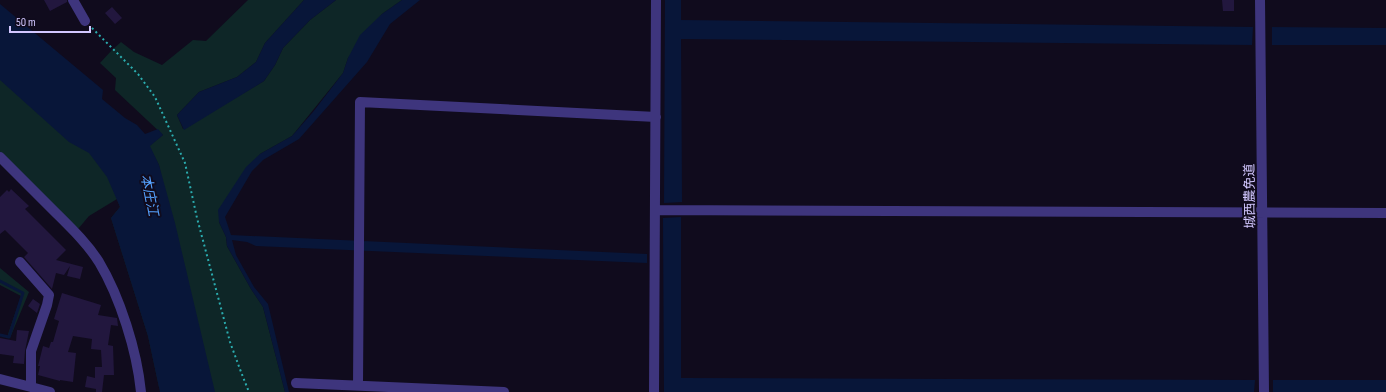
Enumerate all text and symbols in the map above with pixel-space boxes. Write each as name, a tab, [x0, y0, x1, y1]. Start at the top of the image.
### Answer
scale bar	[10, 8, 90, 34]
text: 50 m	[16, 15, 36, 30]
street label: 城西農免道	[1241, 163, 1259, 229]
water label: 本庄江	[137, 173, 162, 219]

